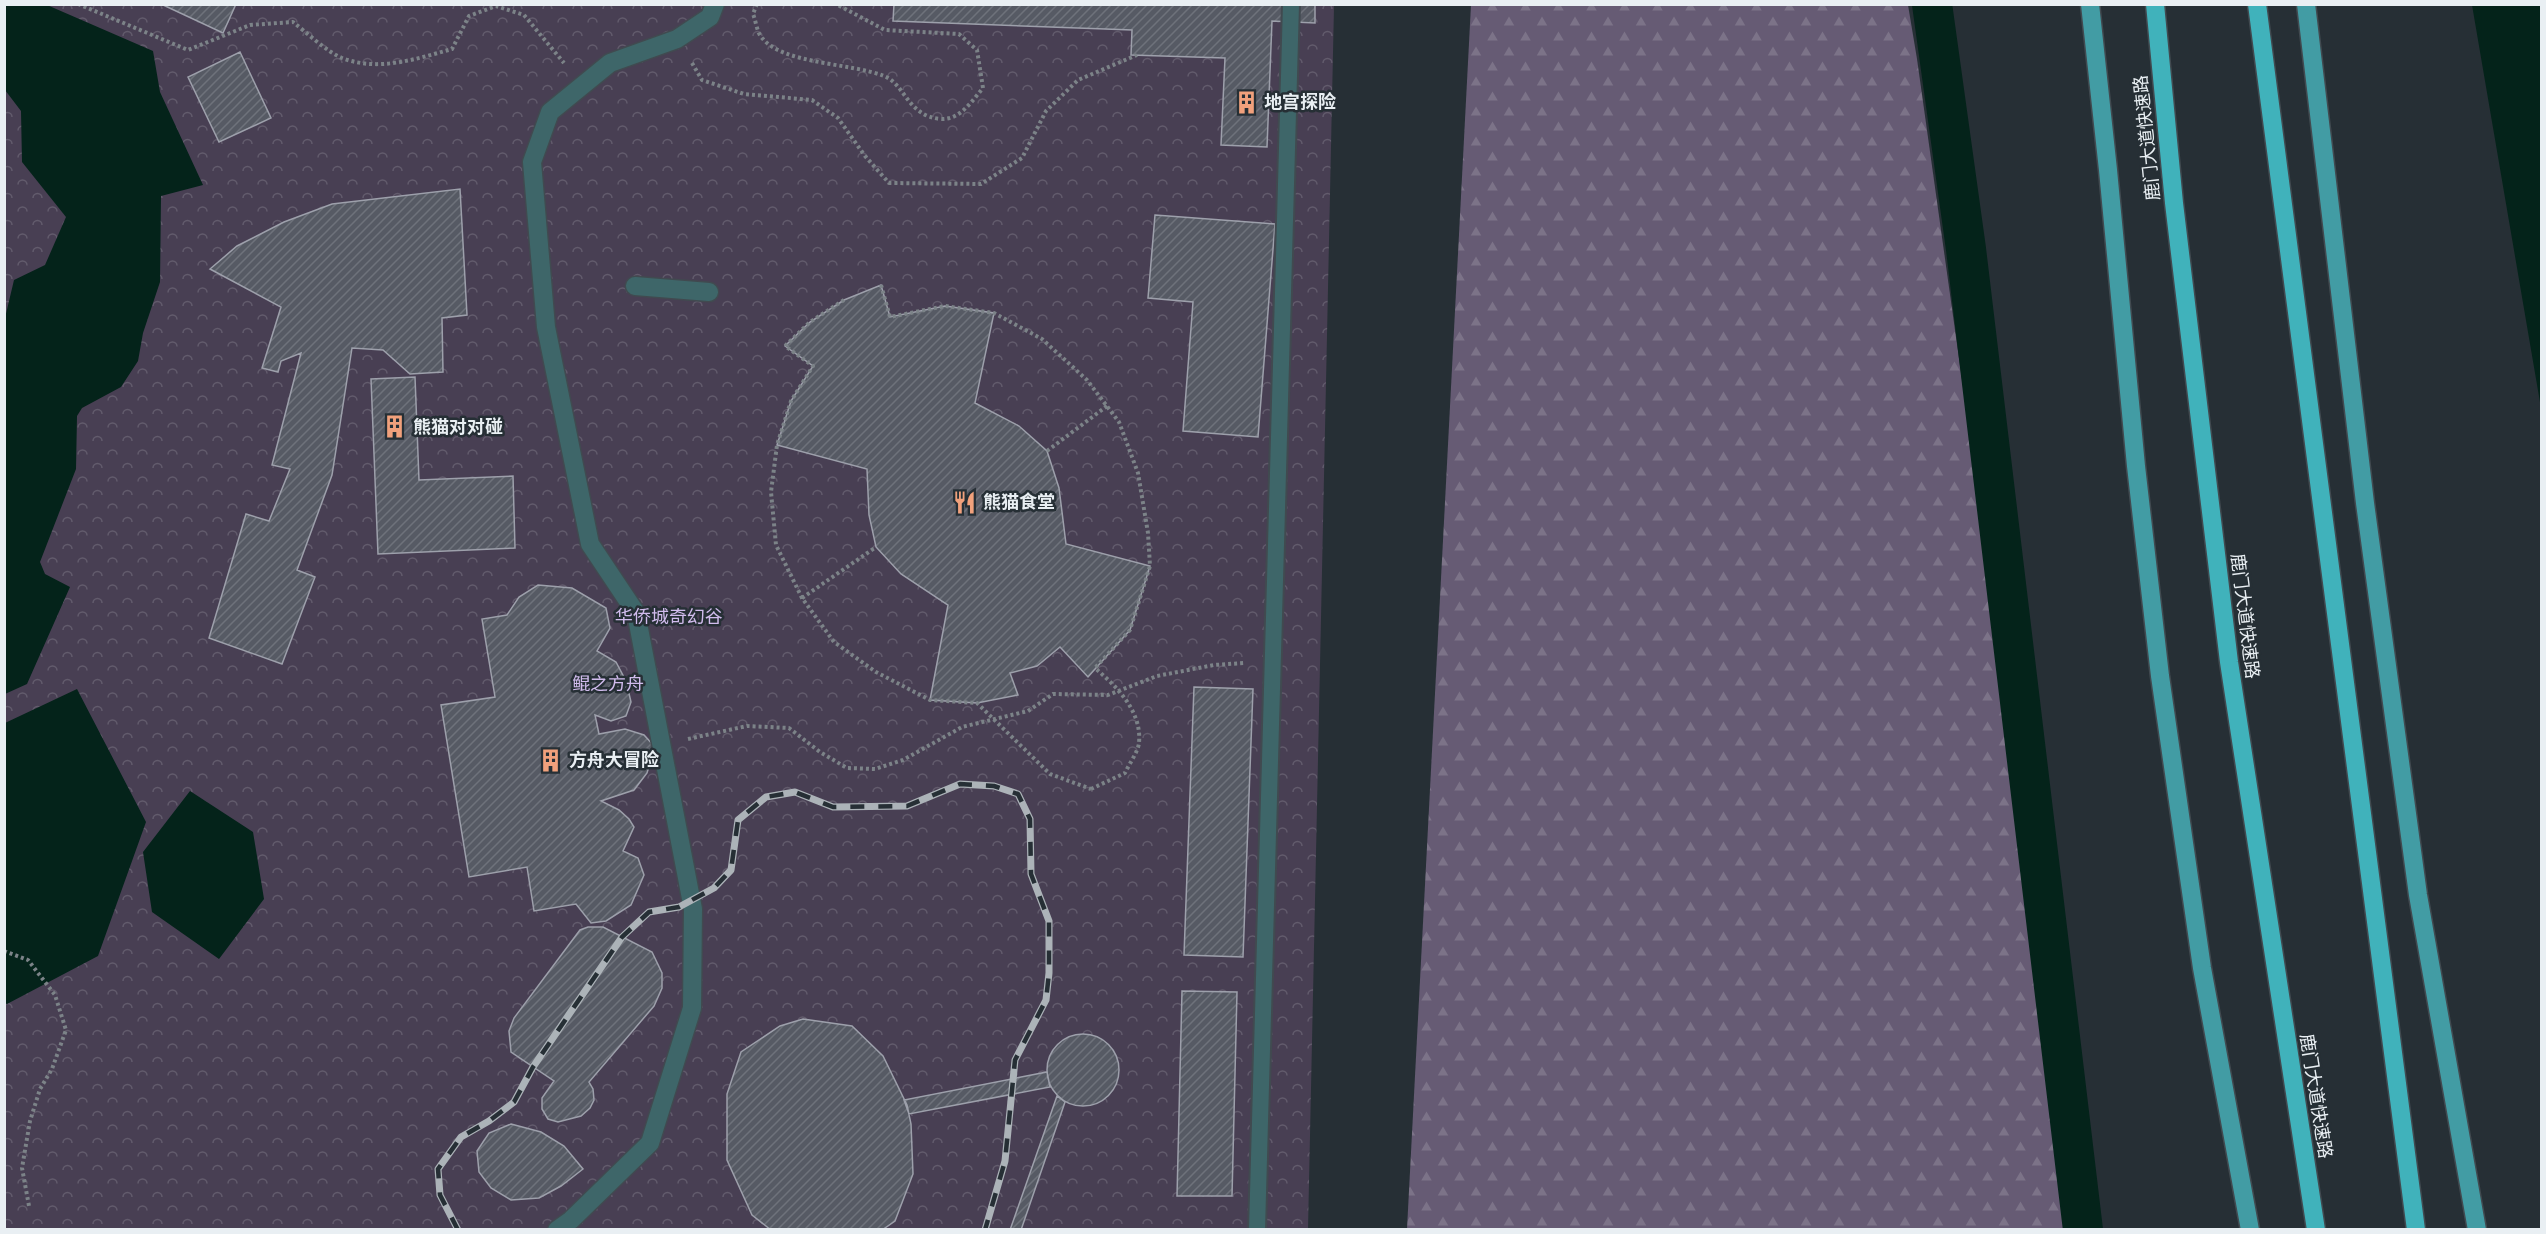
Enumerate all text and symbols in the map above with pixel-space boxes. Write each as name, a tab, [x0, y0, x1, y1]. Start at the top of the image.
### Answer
street label: 鹿门大道快速路	[2128, 74, 2165, 202]
building icon: 地宫探险	[1233, 89, 1259, 115]
place label: 地宫探险	[1264, 90, 1336, 113]
building icon: 熊猫对对碰	[382, 414, 408, 440]
place label: 熊猫对对碰	[413, 415, 503, 438]
restaurant icon: 熊猫食堂	[952, 489, 978, 515]
place label: 熊猫食堂	[983, 490, 1055, 513]
street label: 鹿门大道快速路	[2226, 552, 2265, 680]
park label: 华侨城奇幻谷	[615, 605, 723, 628]
park label: 鲲之方舟	[572, 672, 644, 695]
building icon: 方舟大冒险	[538, 747, 564, 773]
place label: 方舟大冒险	[569, 748, 659, 771]
street label: 鹿门大道快速路	[2295, 1032, 2338, 1160]

